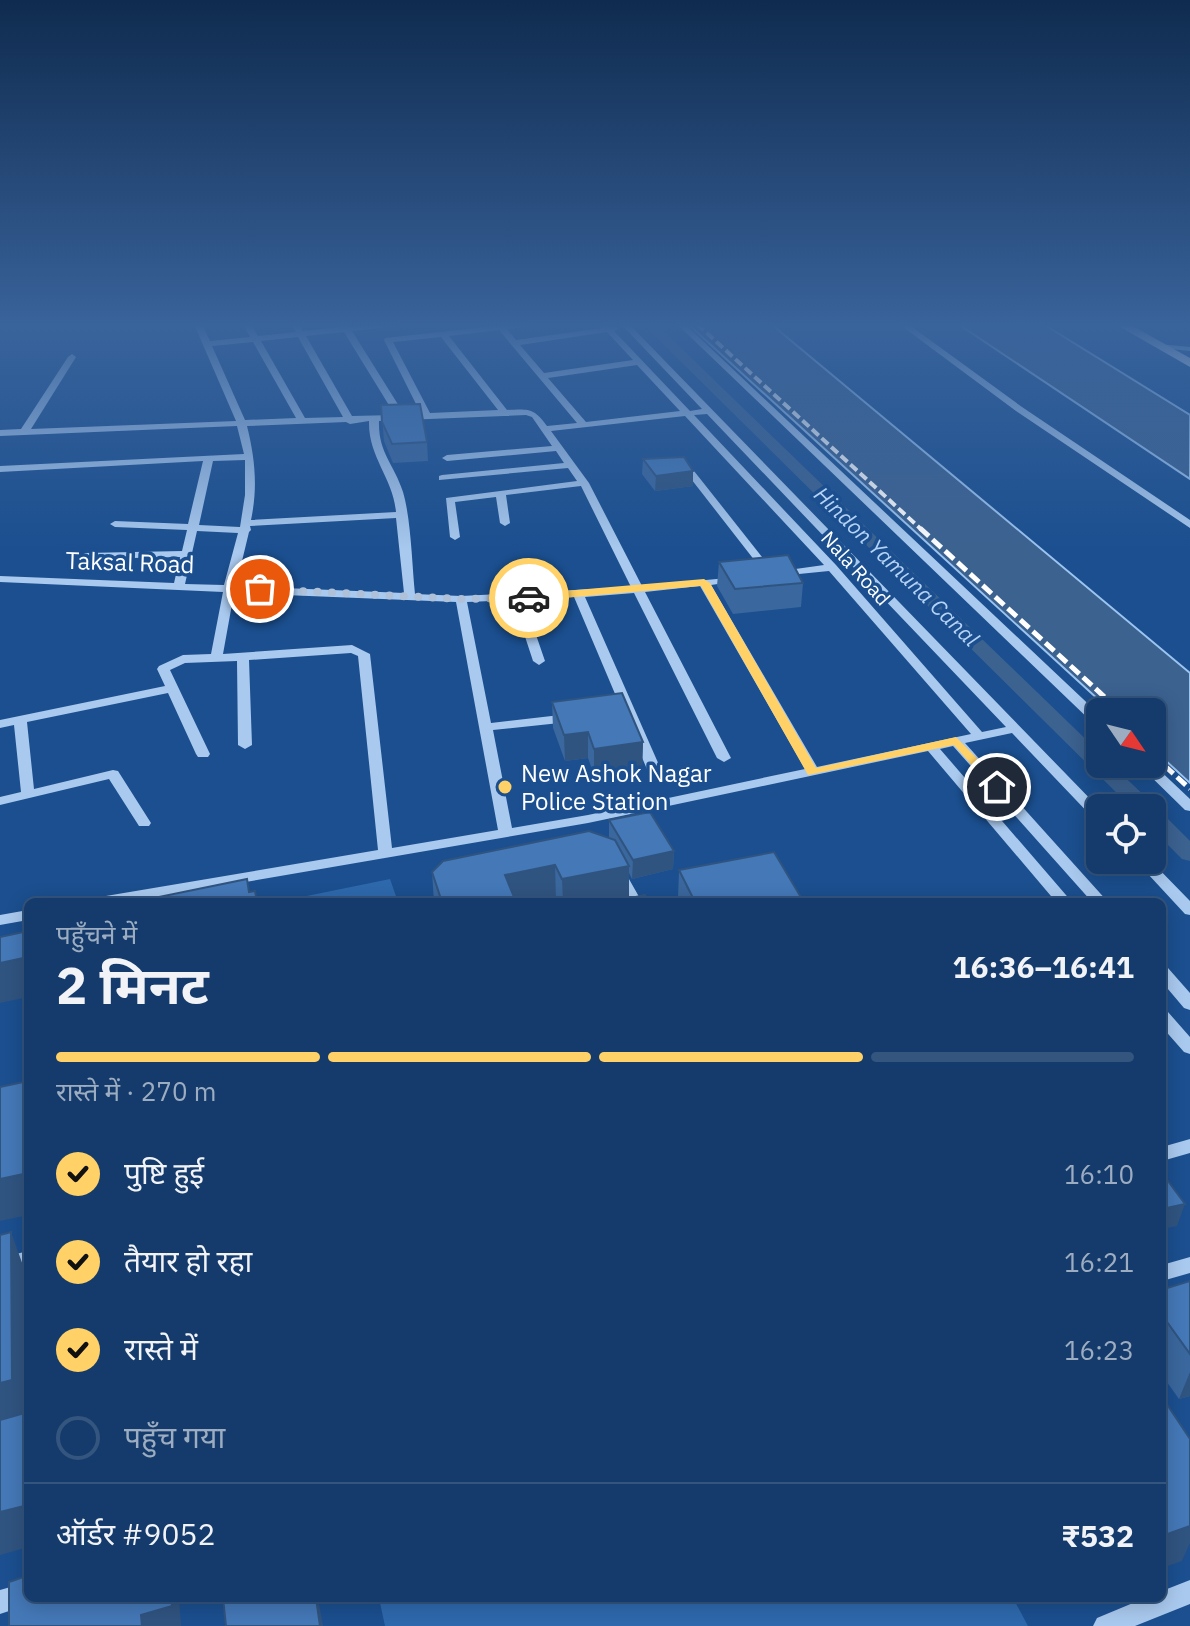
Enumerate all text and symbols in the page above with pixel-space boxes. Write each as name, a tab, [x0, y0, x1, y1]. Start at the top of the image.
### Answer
water label: Hindon Yamuna Canal	[808, 480, 986, 653]
street label: Nala Road	[815, 525, 897, 611]
street label: Taksal Road	[65, 544, 195, 580]
pin	[226, 555, 294, 623]
courier	[489, 558, 569, 638]
icon: bag	[238, 567, 282, 611]
icon: car	[507, 576, 551, 620]
north arrow	[1086, 698, 1166, 778]
map controls	[1086, 698, 1166, 874]
pin	[963, 753, 1031, 821]
place label: New Ashok Nagar Police Station	[521, 757, 712, 817]
icon: home	[975, 765, 1019, 809]
marker: New Ashok Nagar Police Station	[496, 778, 514, 796]
button: locate	[1086, 794, 1166, 874]
text: पहुँचने में	[56, 917, 137, 951]
text: 16:36–16:41	[953, 947, 1134, 986]
text: 2 मिनट	[56, 951, 209, 1018]
text: रास्ते में · 270 m	[56, 1074, 216, 1108]
icon: check	[56, 1152, 100, 1196]
text: पुष्टि हुई	[124, 1153, 204, 1192]
text: 16:10	[1064, 1157, 1134, 1191]
icon: check	[56, 1240, 100, 1284]
text: तैयार हो रहा	[124, 1241, 252, 1280]
text: 16:21	[1064, 1245, 1134, 1279]
icon: check	[56, 1328, 100, 1372]
text: रास्ते में	[124, 1329, 198, 1368]
text: 16:23	[1064, 1333, 1134, 1367]
text: पहुँच गया	[124, 1417, 225, 1456]
text: ऑर्डर #9052	[56, 1514, 215, 1553]
text: ₹532	[1061, 1516, 1134, 1555]

